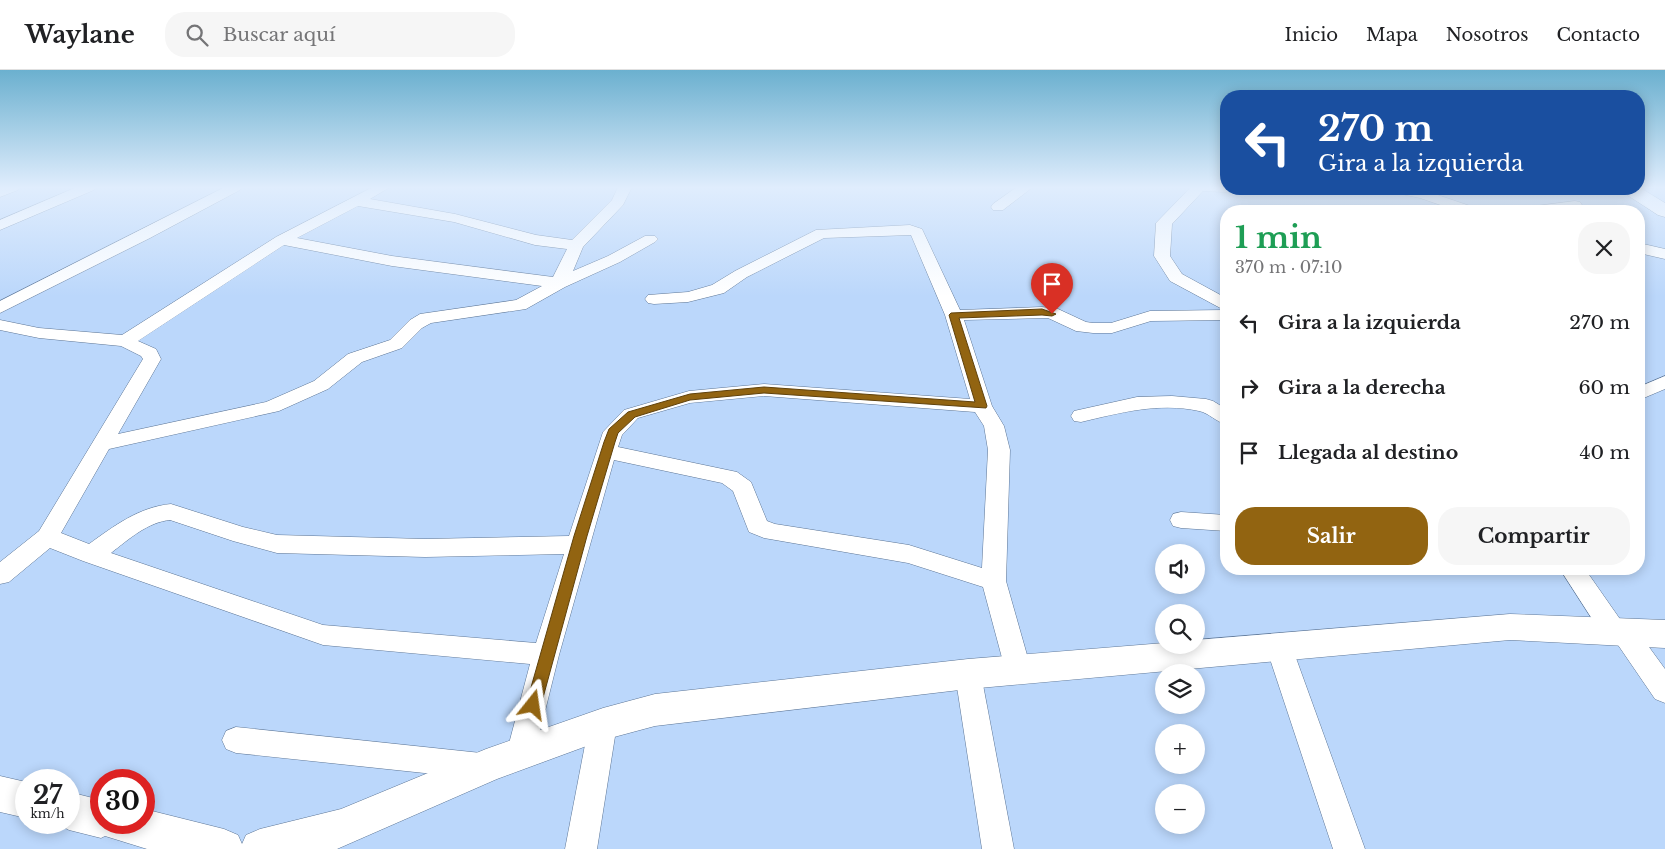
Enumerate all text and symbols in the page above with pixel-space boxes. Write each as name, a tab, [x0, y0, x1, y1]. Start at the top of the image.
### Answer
search box	[165, 12, 515, 57]
text: Waylane	[25, 20, 135, 49]
icon: search	[183, 21, 211, 49]
text: Buscar aquí	[223, 23, 335, 46]
text: Inicio	[1284, 24, 1338, 46]
text: Mapa	[1366, 24, 1418, 46]
text: Nosotros	[1446, 24, 1528, 46]
text: Contacto	[1556, 24, 1640, 46]
text: 270 m	[1318, 107, 1433, 150]
icon: left	[1235, 110, 1300, 175]
text: Gira a la izquierda	[1318, 150, 1523, 177]
text: 1 min	[1235, 219, 1322, 256]
button: close	[1578, 222, 1630, 274]
text: 370 m · 07:10	[1235, 257, 1342, 277]
pin	[1031, 263, 1073, 314]
icon: arrive	[1038, 270, 1066, 298]
icon: left	[1235, 309, 1263, 337]
text: Gira a la izquierda	[1278, 311, 1461, 334]
text: 270 m	[1569, 311, 1630, 334]
icon: right	[1235, 374, 1263, 402]
text: Gira a la derecha	[1278, 376, 1446, 399]
text: 60 m	[1578, 376, 1630, 399]
icon: arrive	[1235, 439, 1263, 467]
text: Llegada al destino	[1278, 441, 1458, 464]
text: 40 m	[1579, 441, 1630, 464]
button: Salir	[1235, 507, 1428, 565]
button: Compartir	[1438, 507, 1630, 565]
map controls	[1155, 544, 1205, 834]
button: sound	[1155, 544, 1205, 594]
button: search	[1155, 604, 1205, 654]
button: layers	[1155, 664, 1205, 714]
position arrow	[506, 678, 558, 730]
button: +	[1155, 724, 1205, 774]
speed limit sign: 30	[90, 769, 155, 834]
text: 27	[33, 780, 62, 811]
button: −	[1155, 784, 1205, 834]
text: km/h	[30, 806, 65, 821]

